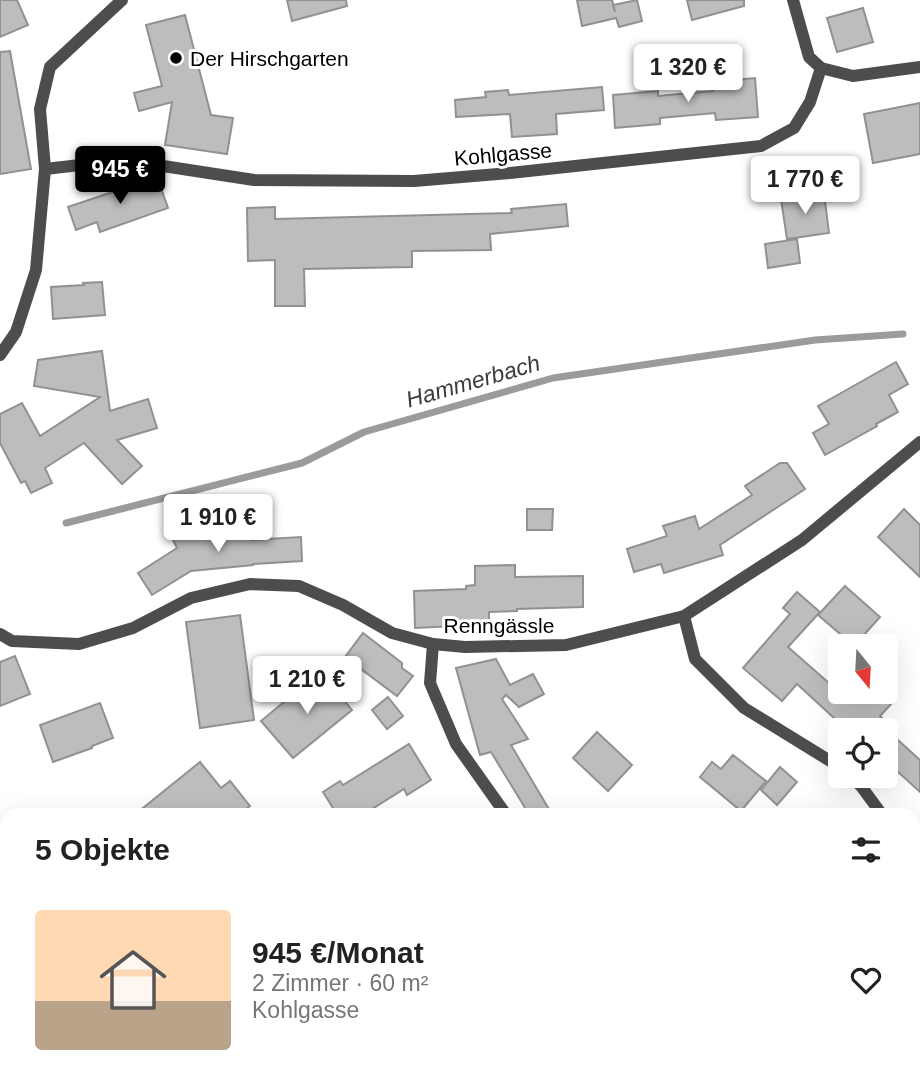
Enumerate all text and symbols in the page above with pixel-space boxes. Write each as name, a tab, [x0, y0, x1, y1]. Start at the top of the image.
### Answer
pin: 1 320 €	[623, 44, 753, 104]
place label: Der Hirschgarten	[190, 47, 349, 70]
marker: Der Hirschgarten	[168, 50, 184, 66]
text: 1 320 €	[650, 54, 726, 80]
street label: Kohlgasse	[453, 138, 553, 170]
pin: 945 €	[71, 146, 169, 206]
text: 945 €	[91, 156, 149, 182]
pin: 1 770 €	[740, 156, 870, 216]
text: 1 770 €	[767, 166, 843, 192]
water label: Hammerbach	[403, 349, 543, 413]
pin: 1 910 €	[153, 494, 283, 554]
text: 1 910 €	[180, 504, 256, 530]
street label: Renngässle	[444, 614, 554, 637]
north arrow	[828, 634, 898, 704]
map controls	[828, 634, 898, 788]
pin: 1 210 €	[242, 656, 372, 716]
text: 1 210 €	[269, 666, 345, 692]
button: locate	[828, 718, 898, 788]
icon: filters	[847, 831, 885, 869]
text: 5 Objekte	[35, 833, 170, 866]
text: 945 €/Monat	[252, 936, 424, 969]
icon: home	[91, 938, 175, 1022]
icon: heart	[847, 961, 885, 999]
text: 2 Zimmer · 60 m²	[252, 970, 428, 996]
text: Kohlgasse	[252, 997, 359, 1023]

